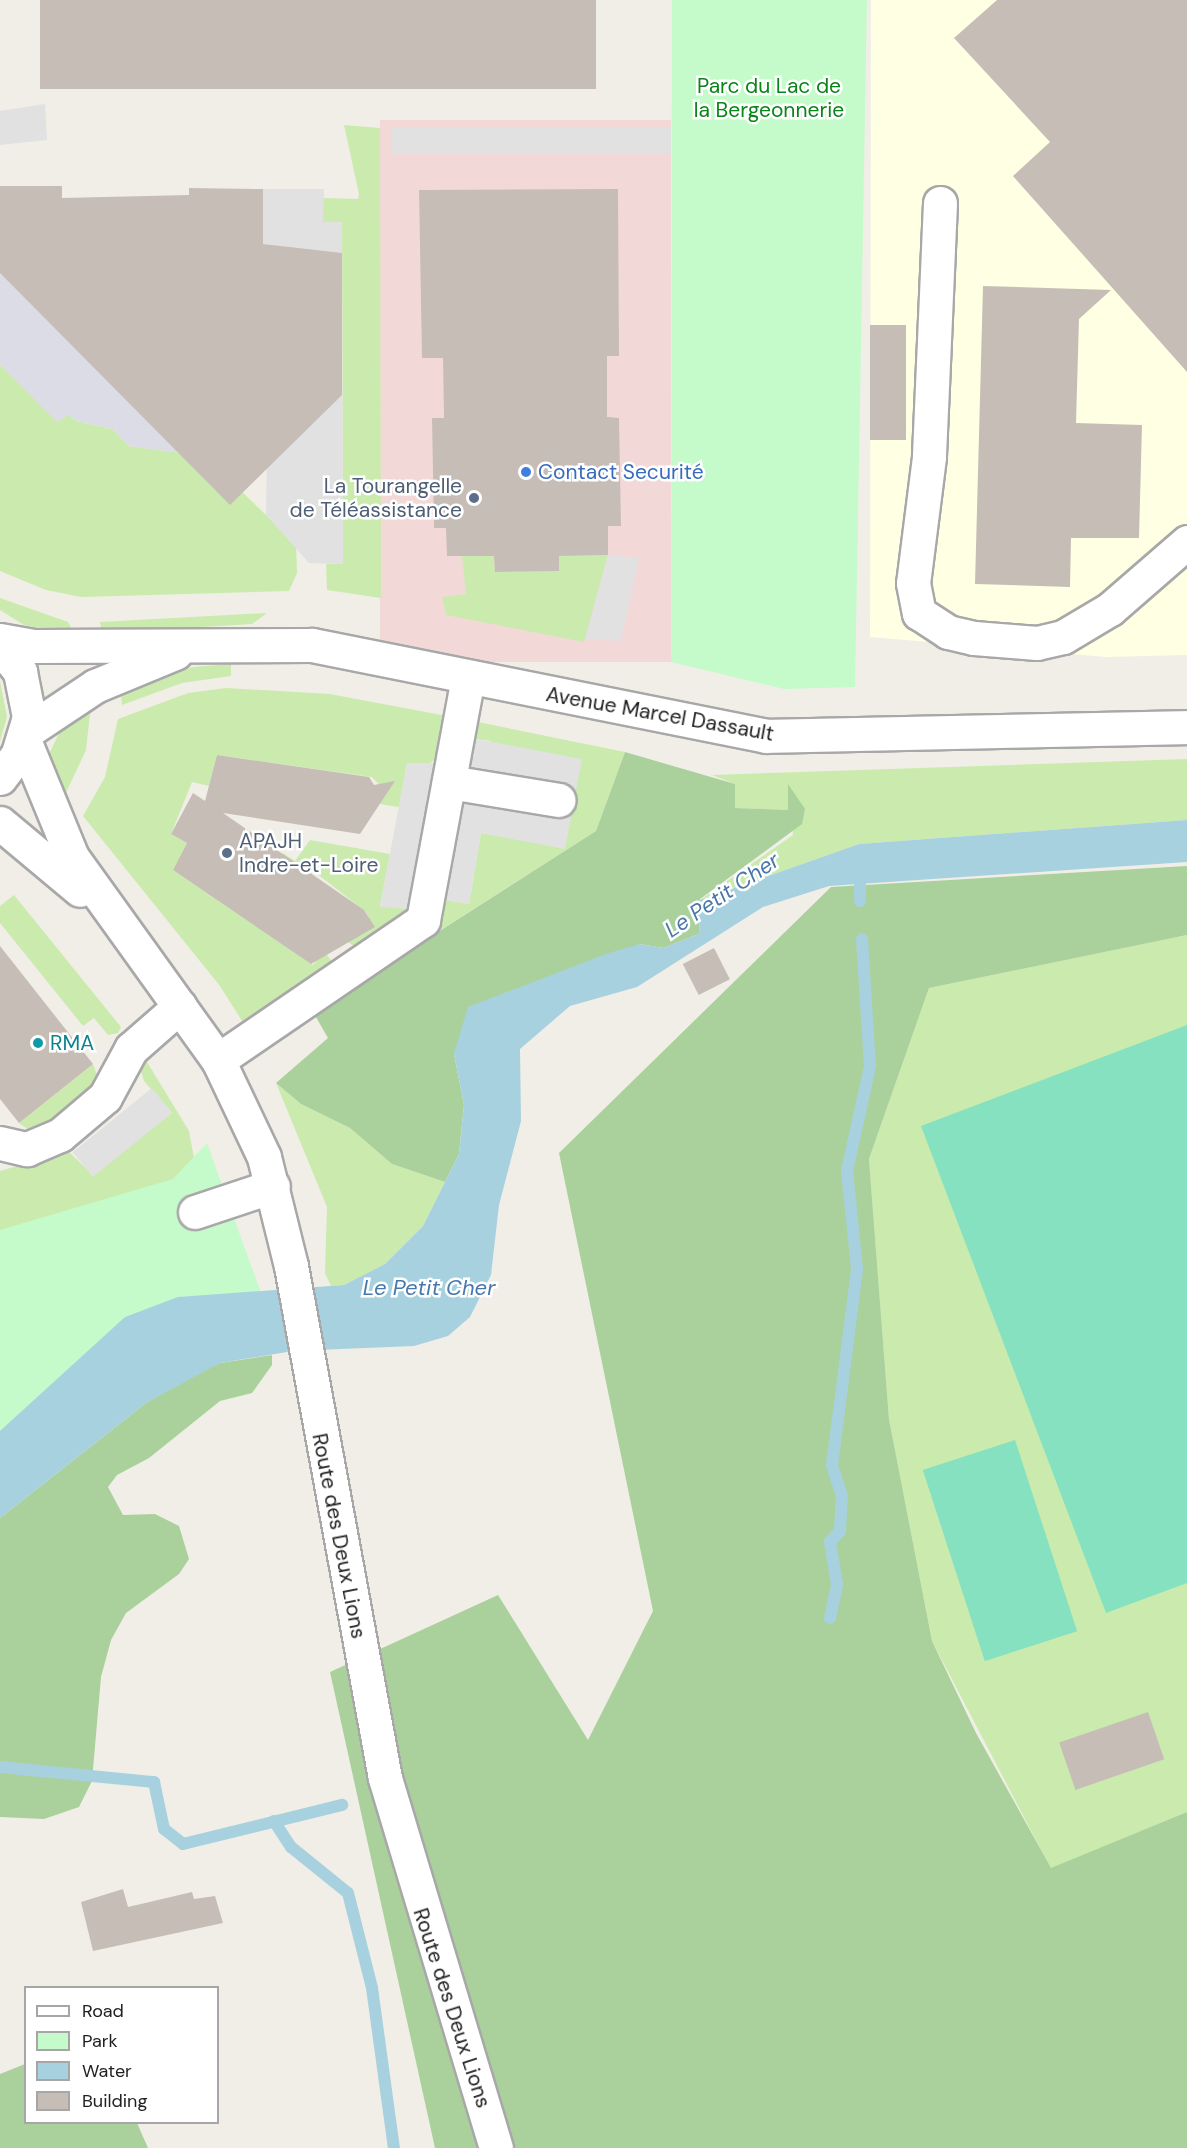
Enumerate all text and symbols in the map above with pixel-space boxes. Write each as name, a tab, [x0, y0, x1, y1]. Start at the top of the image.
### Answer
park label: Parc du Lac de la Bergeonnerie	[694, 73, 844, 123]
place label: Contact Securité	[538, 459, 704, 485]
marker: Contact Securité	[519, 465, 533, 479]
place label: La Tourangelle de Téléassistance	[290, 473, 462, 523]
marker: La Tourangelle de Téléassistance	[467, 491, 481, 505]
street label: Avenue Marcel Dassault	[544, 682, 776, 746]
place label: APAJH Indre-et-Loire	[239, 828, 378, 878]
marker: APAJH Indre-et-Loire	[220, 846, 234, 860]
water label: Le Petit Cher	[660, 847, 784, 943]
place label: RMA	[50, 1030, 94, 1056]
marker: RMA	[31, 1036, 45, 1050]
water label: Le Petit Cher	[363, 1275, 495, 1301]
street label: Route des Deux Lions	[307, 1431, 371, 1641]
street label: Route des Deux Lions	[408, 1905, 496, 2111]
legend	[24, 1986, 219, 2124]
text: Road	[82, 1999, 124, 2023]
text: Park	[82, 2029, 118, 2053]
text: Water	[82, 2059, 132, 2083]
text: Building	[82, 2089, 147, 2113]

